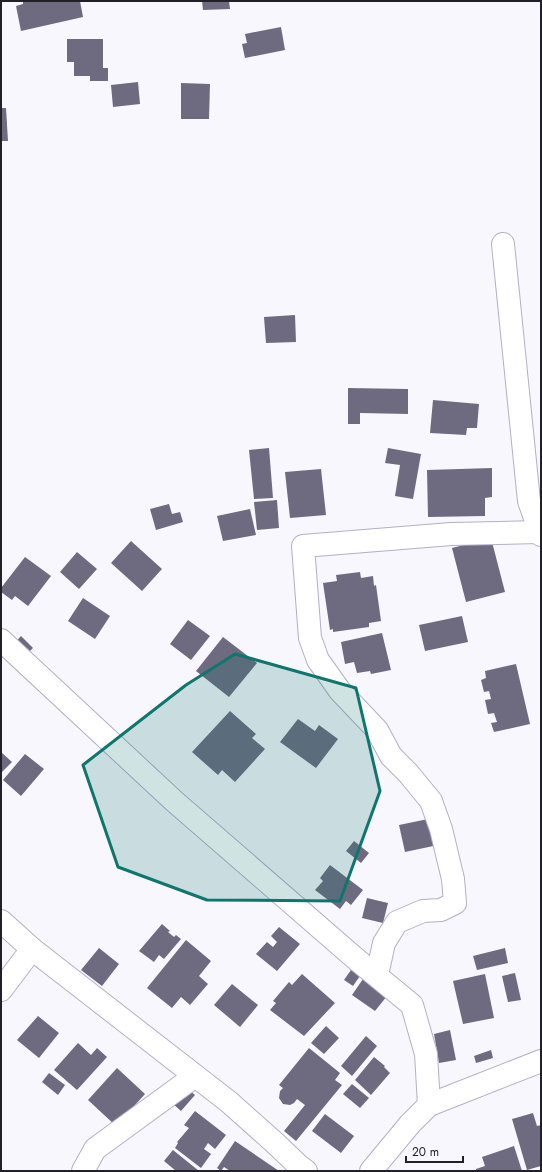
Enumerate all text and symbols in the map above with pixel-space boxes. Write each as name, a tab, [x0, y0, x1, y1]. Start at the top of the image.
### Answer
scale bar	[406, 1138, 463, 1164]
text: 20 m	[412, 1143, 439, 1161]

